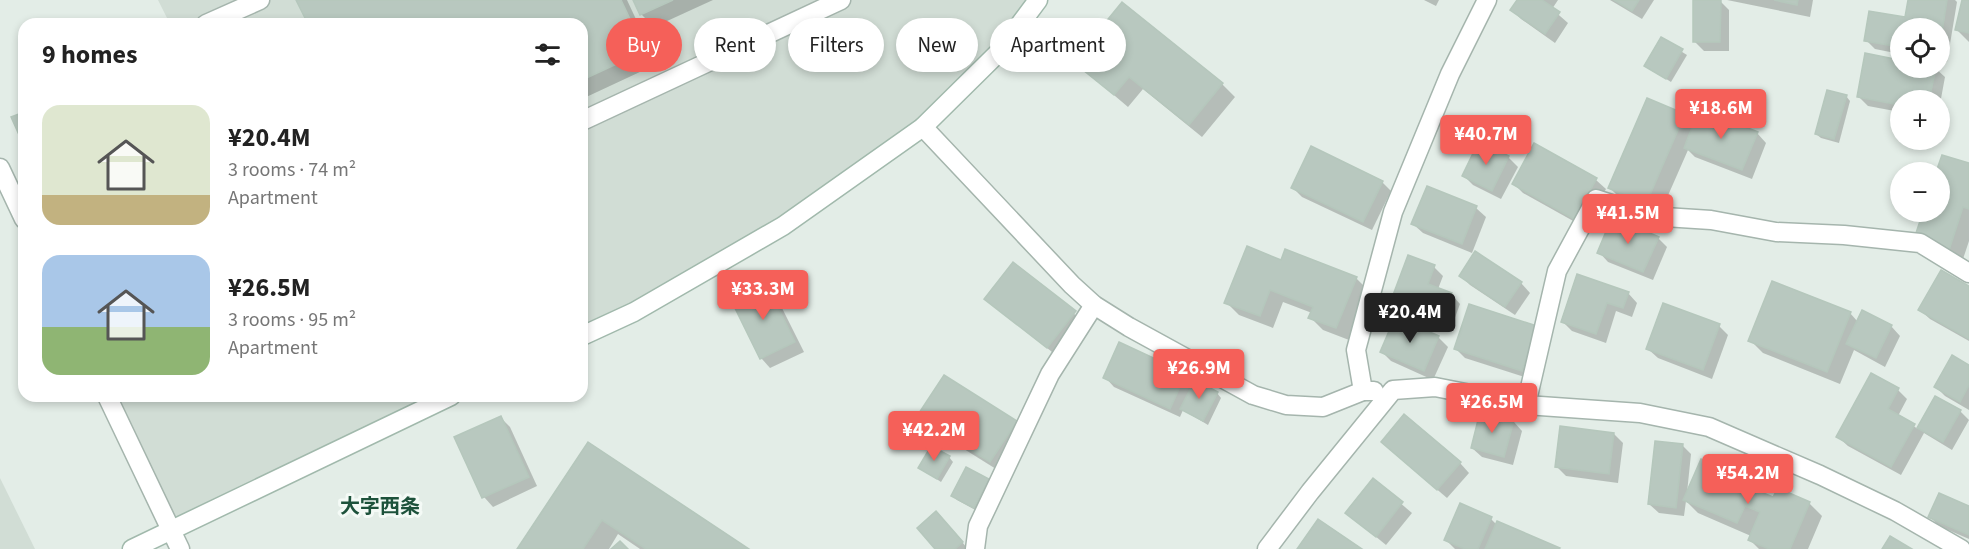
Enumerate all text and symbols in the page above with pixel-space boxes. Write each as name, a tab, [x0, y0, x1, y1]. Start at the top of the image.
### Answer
chip: Buy	[606, 18, 682, 72]
chip: Rent	[694, 18, 776, 72]
chip: Filters	[788, 18, 884, 72]
chip: New	[896, 18, 978, 72]
chip: Apartment	[990, 18, 1126, 72]
map controls	[1890, 18, 1950, 222]
button: locate	[1890, 18, 1950, 78]
text: 9 homes	[42, 36, 137, 73]
icon: filters	[531, 38, 564, 71]
pin: ¥18.6M	[1672, 89, 1770, 140]
button: +	[1890, 90, 1950, 150]
text: ¥18.6M	[1689, 94, 1753, 122]
pin: ¥40.7M	[1437, 115, 1535, 166]
text: ¥20.4M	[228, 119, 311, 156]
text: ¥40.7M	[1454, 120, 1518, 148]
icon: home	[90, 129, 162, 201]
text: 3 rooms · 74 m²	[228, 156, 356, 184]
button: −	[1890, 162, 1950, 222]
text: Apartment	[228, 184, 318, 212]
pin: ¥41.5M	[1579, 194, 1677, 245]
text: ¥41.5M	[1596, 199, 1660, 227]
text: ¥26.5M	[228, 269, 311, 306]
pin: ¥33.3M	[714, 270, 812, 321]
text: ¥33.3M	[731, 275, 795, 303]
icon: home	[90, 279, 162, 351]
pin: ¥20.4M	[1361, 293, 1459, 344]
text: ¥20.4M	[1378, 298, 1442, 326]
text: 3 rooms · 95 m²	[228, 306, 356, 334]
text: Apartment	[228, 334, 318, 362]
pin: ¥26.9M	[1150, 349, 1248, 400]
text: ¥26.9M	[1167, 354, 1231, 382]
pin: ¥26.5M	[1443, 383, 1541, 434]
text: ¥26.5M	[1460, 388, 1524, 416]
pin: ¥42.2M	[885, 411, 983, 462]
text: ¥42.2M	[902, 416, 966, 444]
pin: ¥54.2M	[1699, 454, 1797, 505]
text: ¥54.2M	[1716, 459, 1780, 487]
district label: 大字西条	[340, 493, 420, 521]

